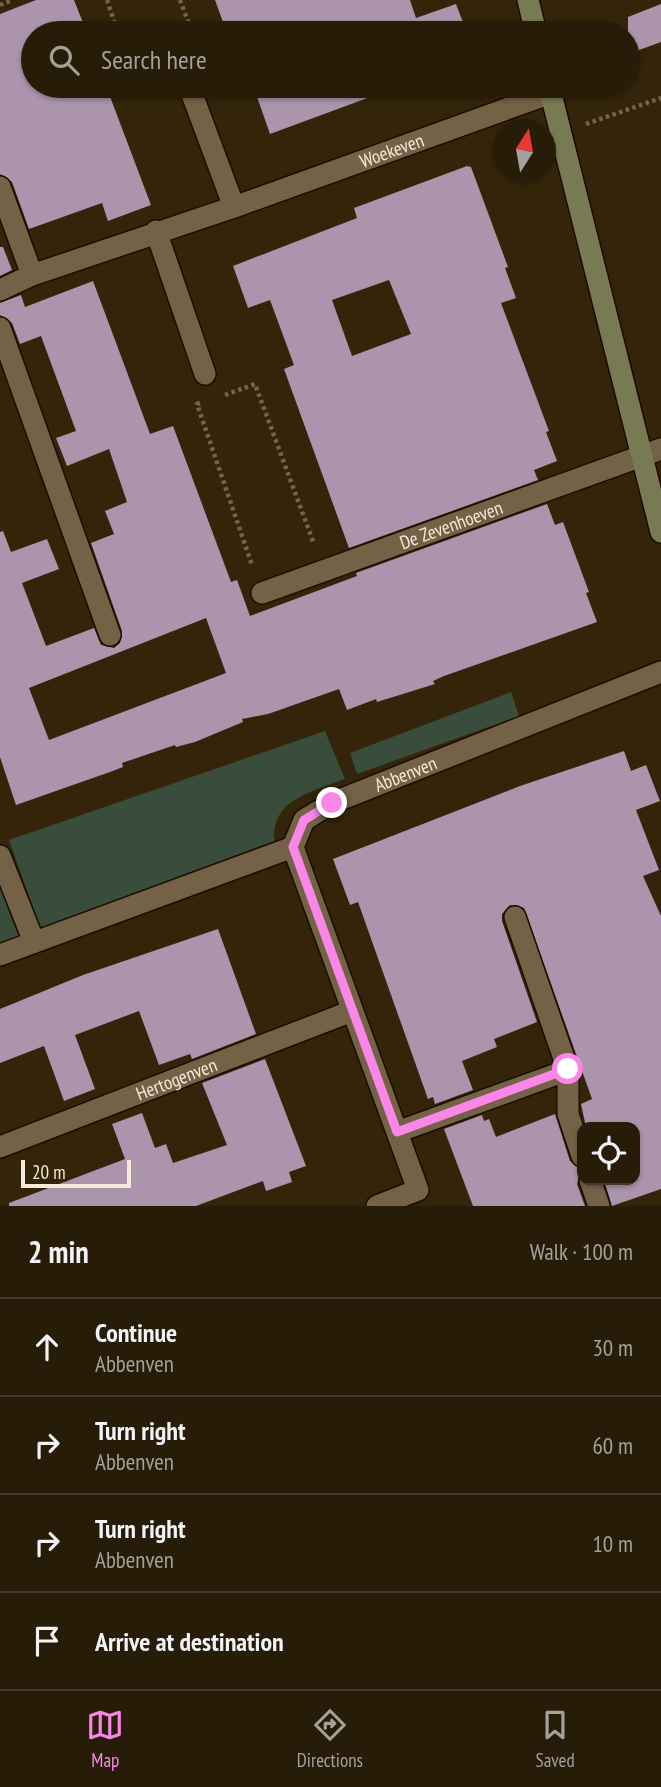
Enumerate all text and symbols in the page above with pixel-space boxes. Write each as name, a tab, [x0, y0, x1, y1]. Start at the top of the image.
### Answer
search box	[21, 21, 640, 98]
icon: search	[45, 41, 83, 79]
text: Search here	[101, 43, 207, 76]
north arrow	[493, 119, 556, 182]
street label: Woekeven	[356, 128, 427, 173]
street label: De Zevenhoeven	[396, 495, 506, 554]
street label: Abbenven	[371, 751, 440, 797]
route end	[316, 787, 347, 818]
street label: Hertogenven	[132, 1052, 220, 1105]
route start	[552, 1053, 583, 1084]
map controls	[577, 1122, 640, 1185]
button: locate	[577, 1122, 640, 1185]
scale bar	[21, 1157, 131, 1189]
text: 20 m	[32, 1160, 66, 1184]
text: 2 min	[28, 1232, 89, 1271]
text: Walk · 100 m	[530, 1237, 633, 1266]
text: Continue	[95, 1316, 177, 1349]
icon: ahead	[28, 1328, 66, 1366]
text: 30 m	[592, 1333, 633, 1362]
text: Abbenven	[95, 1349, 174, 1378]
text: Turn right	[95, 1414, 186, 1447]
icon: right	[28, 1426, 66, 1464]
text: 60 m	[592, 1431, 633, 1460]
text: Abbenven	[95, 1447, 174, 1476]
text: Turn right	[95, 1512, 186, 1545]
icon: right	[28, 1524, 66, 1562]
text: 10 m	[592, 1529, 633, 1558]
text: Abbenven	[95, 1545, 174, 1574]
icon: arrive	[28, 1622, 66, 1660]
text: Arrive at destination	[95, 1625, 284, 1658]
tab: Map	[86, 1706, 124, 1772]
tab: Directions	[297, 1706, 363, 1772]
tab: Saved	[536, 1706, 575, 1772]

